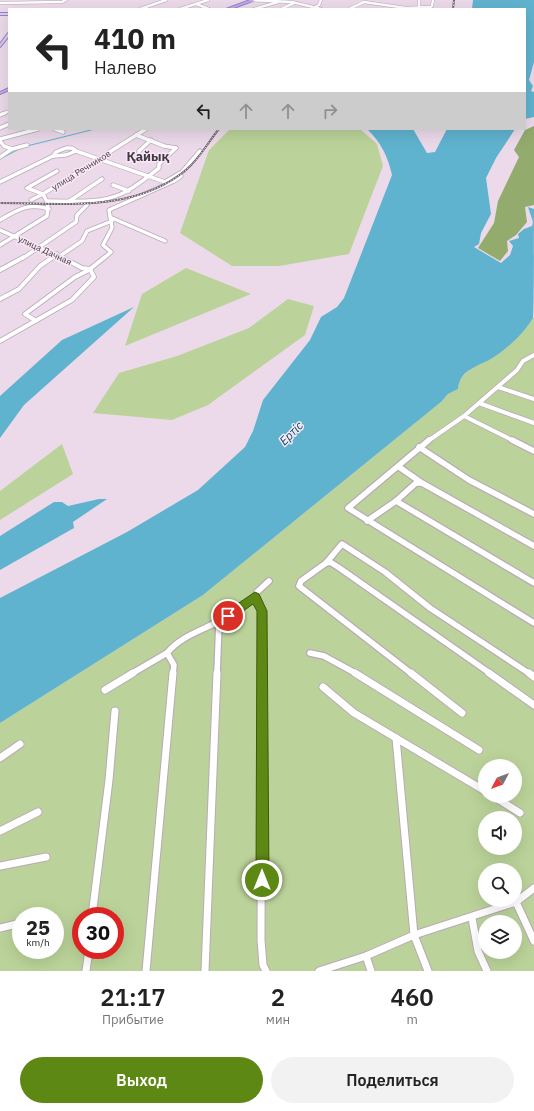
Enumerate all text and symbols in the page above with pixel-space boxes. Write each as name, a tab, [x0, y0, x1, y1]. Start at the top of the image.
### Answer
text: 410 m	[94, 20, 176, 57]
icon: left	[28, 24, 80, 76]
text: Налево	[94, 56, 157, 79]
icon: left	[193, 100, 215, 122]
icon: ahead	[235, 100, 257, 122]
icon: ahead	[277, 100, 299, 122]
icon: right	[319, 100, 341, 122]
street label: улица Речников	[49, 147, 113, 193]
district label: Қайық	[127, 148, 170, 165]
street label: улица Дачная	[16, 233, 74, 267]
water label: Ертіс	[276, 418, 306, 448]
pin	[211, 599, 245, 633]
icon: arrive	[217, 605, 239, 627]
north arrow	[478, 759, 522, 803]
map controls	[478, 759, 522, 959]
button: sound	[478, 811, 522, 855]
position arrow	[241, 859, 283, 901]
button: search	[478, 863, 522, 907]
speed limit sign: 30	[72, 907, 124, 959]
text: 25	[26, 914, 50, 941]
button: layers	[478, 915, 522, 959]
text: km/h	[26, 936, 50, 949]
text: 21:17	[100, 981, 166, 1013]
text: 2	[271, 981, 285, 1013]
text: 460	[391, 981, 434, 1013]
text: Прибытие	[102, 1011, 164, 1028]
text: мин	[266, 1011, 290, 1028]
text: m	[406, 1011, 418, 1028]
button: Выход	[20, 1057, 263, 1103]
button: Поделиться	[271, 1057, 514, 1103]

